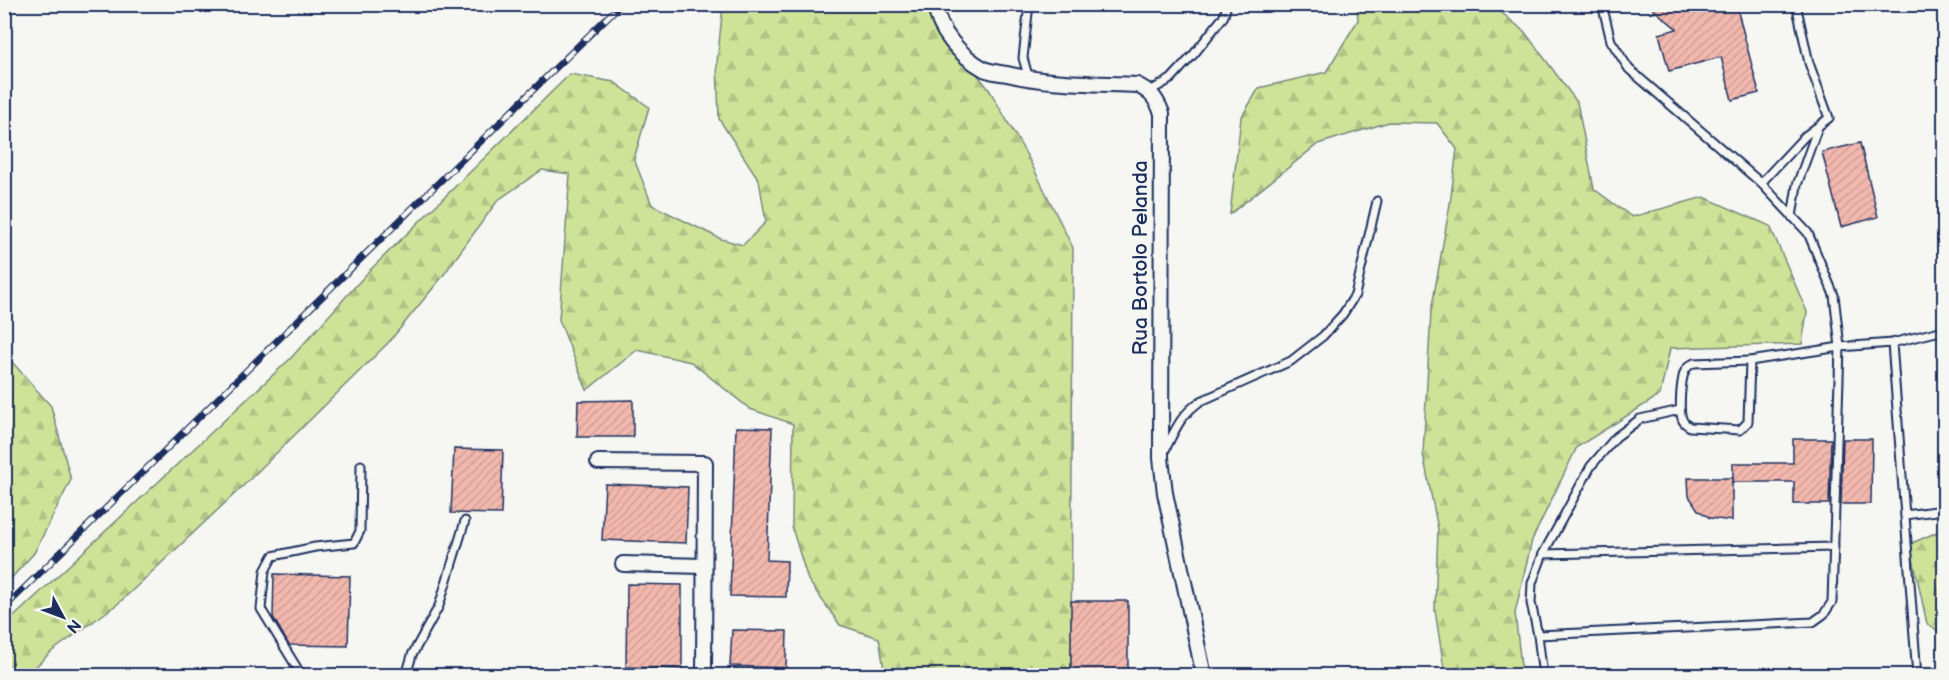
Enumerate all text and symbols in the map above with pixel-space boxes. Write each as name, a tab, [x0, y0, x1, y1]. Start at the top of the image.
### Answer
street label: Rua Bortolo Pelanda	[1128, 160, 1153, 356]
north arrow	[33, 587, 93, 647]
text: N	[62, 615, 84, 637]

